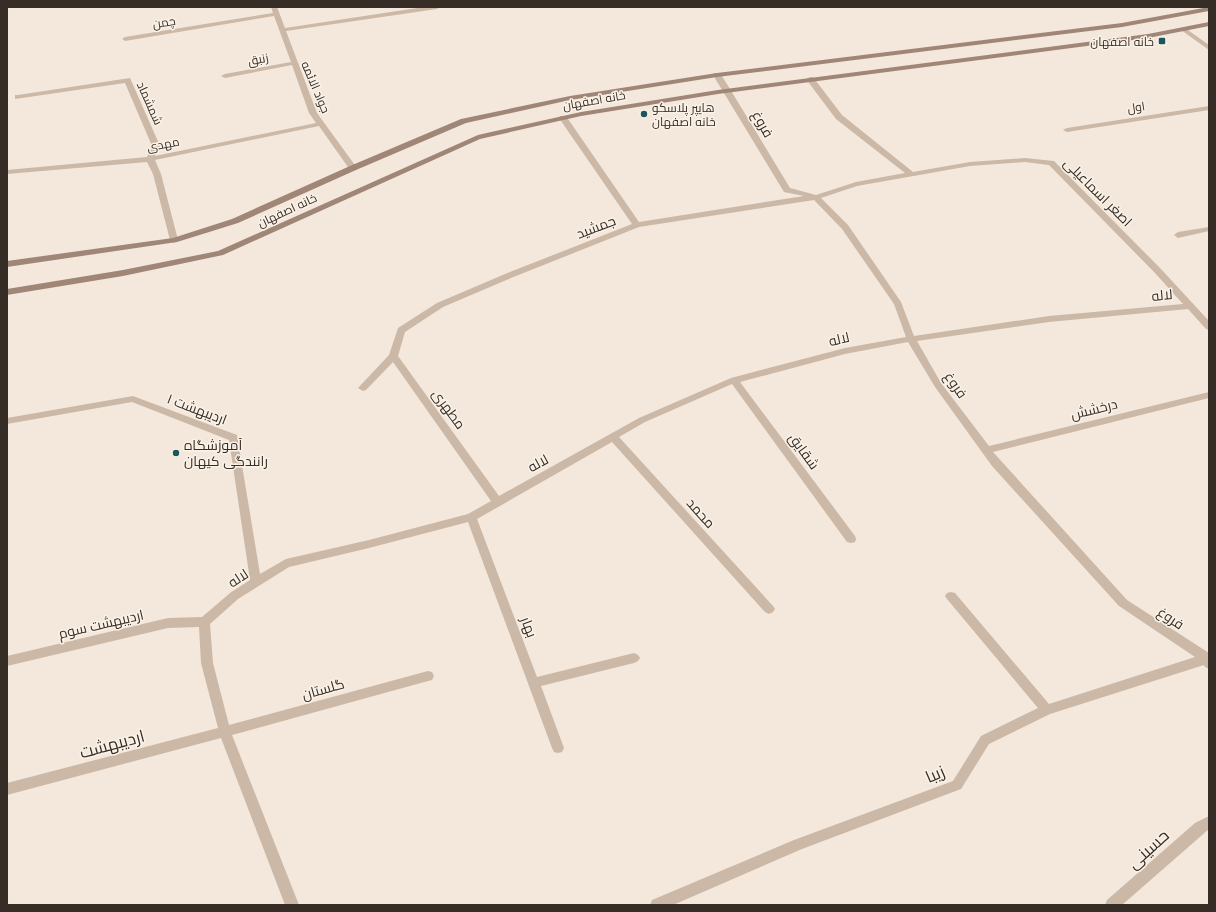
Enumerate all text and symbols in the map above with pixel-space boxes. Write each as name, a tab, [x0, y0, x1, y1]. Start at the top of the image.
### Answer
street label: چمن	[151, 13, 177, 33]
place label: خانه اصفهان	[1090, 34, 1154, 49]
marker: خانه اصفهان	[1157, 36, 1167, 46]
street label: زنبق	[246, 50, 270, 68]
street label: جواد الائمه	[298, 59, 334, 115]
street label: شمشماد	[134, 79, 166, 127]
street label: خانه اصفهان	[561, 87, 627, 113]
street label: اول	[1126, 98, 1146, 116]
place label: هایپر پلاسکو خانه اصفهان	[652, 100, 716, 129]
street label: فروغ	[748, 107, 778, 141]
marker: هایپر پلاسکو خانه اصفهان	[639, 109, 649, 119]
street label: مهدی	[145, 134, 181, 154]
street label: اصغر اسماعیلی	[1060, 154, 1136, 230]
street label: خانه اصفهان	[255, 190, 319, 230]
street label: جمشید	[574, 211, 618, 243]
street label: لاله	[1151, 285, 1173, 305]
street label: لاله	[827, 328, 851, 350]
street label: فروغ	[941, 368, 971, 402]
street label: مطهری	[428, 385, 470, 433]
street label: اردیبهشت ۱	[164, 389, 230, 429]
street label: درخشش	[1069, 394, 1119, 424]
street label: شقایق	[785, 429, 823, 473]
place label: آموزشگاه رانندگی کیهان	[184, 436, 268, 470]
marker: آموزشگاه رانندگی کیهان	[171, 448, 181, 458]
street label: لاله	[524, 450, 552, 476]
street label: محمد	[683, 494, 719, 532]
street label: لاله	[224, 565, 252, 591]
street label: فروغ	[1154, 603, 1188, 633]
street label: اردیبهشت سوم	[57, 605, 146, 644]
street label: بهار	[517, 613, 541, 640]
street label: گلستان	[300, 674, 346, 704]
street label: اردیبهشت	[77, 726, 147, 763]
street label: زیبا	[922, 761, 948, 788]
street label: حسینی	[1123, 825, 1174, 874]

